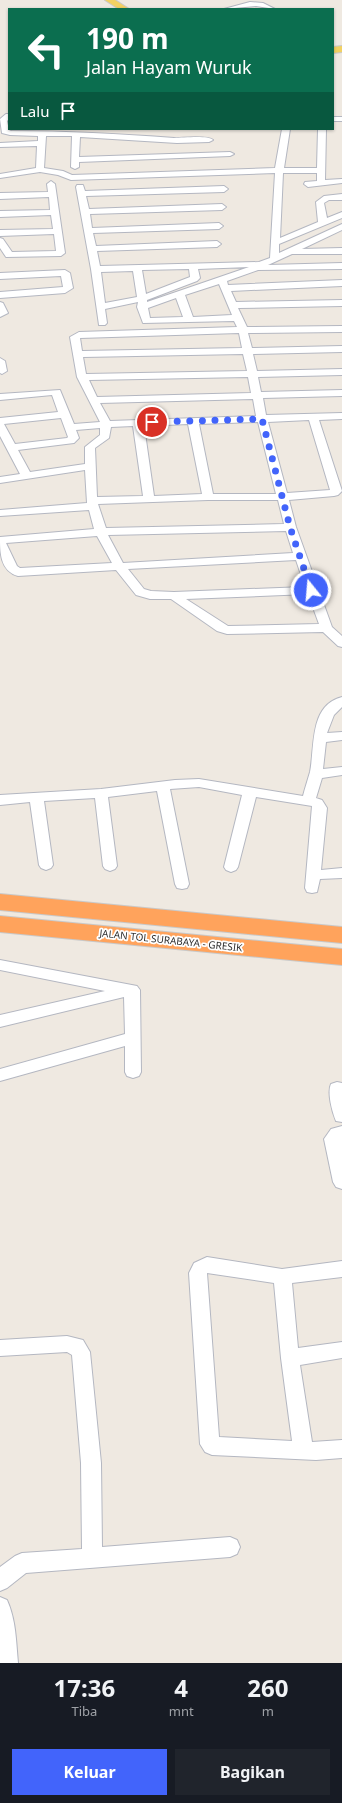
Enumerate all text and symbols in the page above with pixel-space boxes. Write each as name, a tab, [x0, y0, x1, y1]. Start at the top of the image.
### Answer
text: 190 m	[86, 19, 169, 57]
icon: left	[20, 24, 72, 76]
text: Jalan Hayam Wuruk	[86, 55, 252, 79]
icon: arrive	[57, 100, 79, 122]
text: Lalu	[20, 101, 49, 121]
pin	[135, 405, 169, 439]
icon: arrive	[141, 411, 163, 433]
position arrow	[290, 569, 332, 611]
street label: JALAN TOL SURABAYA - GRESIK	[98, 925, 244, 955]
text: 17:36	[54, 1671, 115, 1704]
text: 4	[174, 1671, 188, 1704]
text: 260	[247, 1671, 288, 1704]
text: Tiba	[71, 1702, 97, 1720]
text: mnt	[169, 1702, 194, 1720]
text: m	[262, 1702, 274, 1720]
button: Keluar	[12, 1749, 167, 1795]
button: Bagikan	[175, 1749, 330, 1795]

